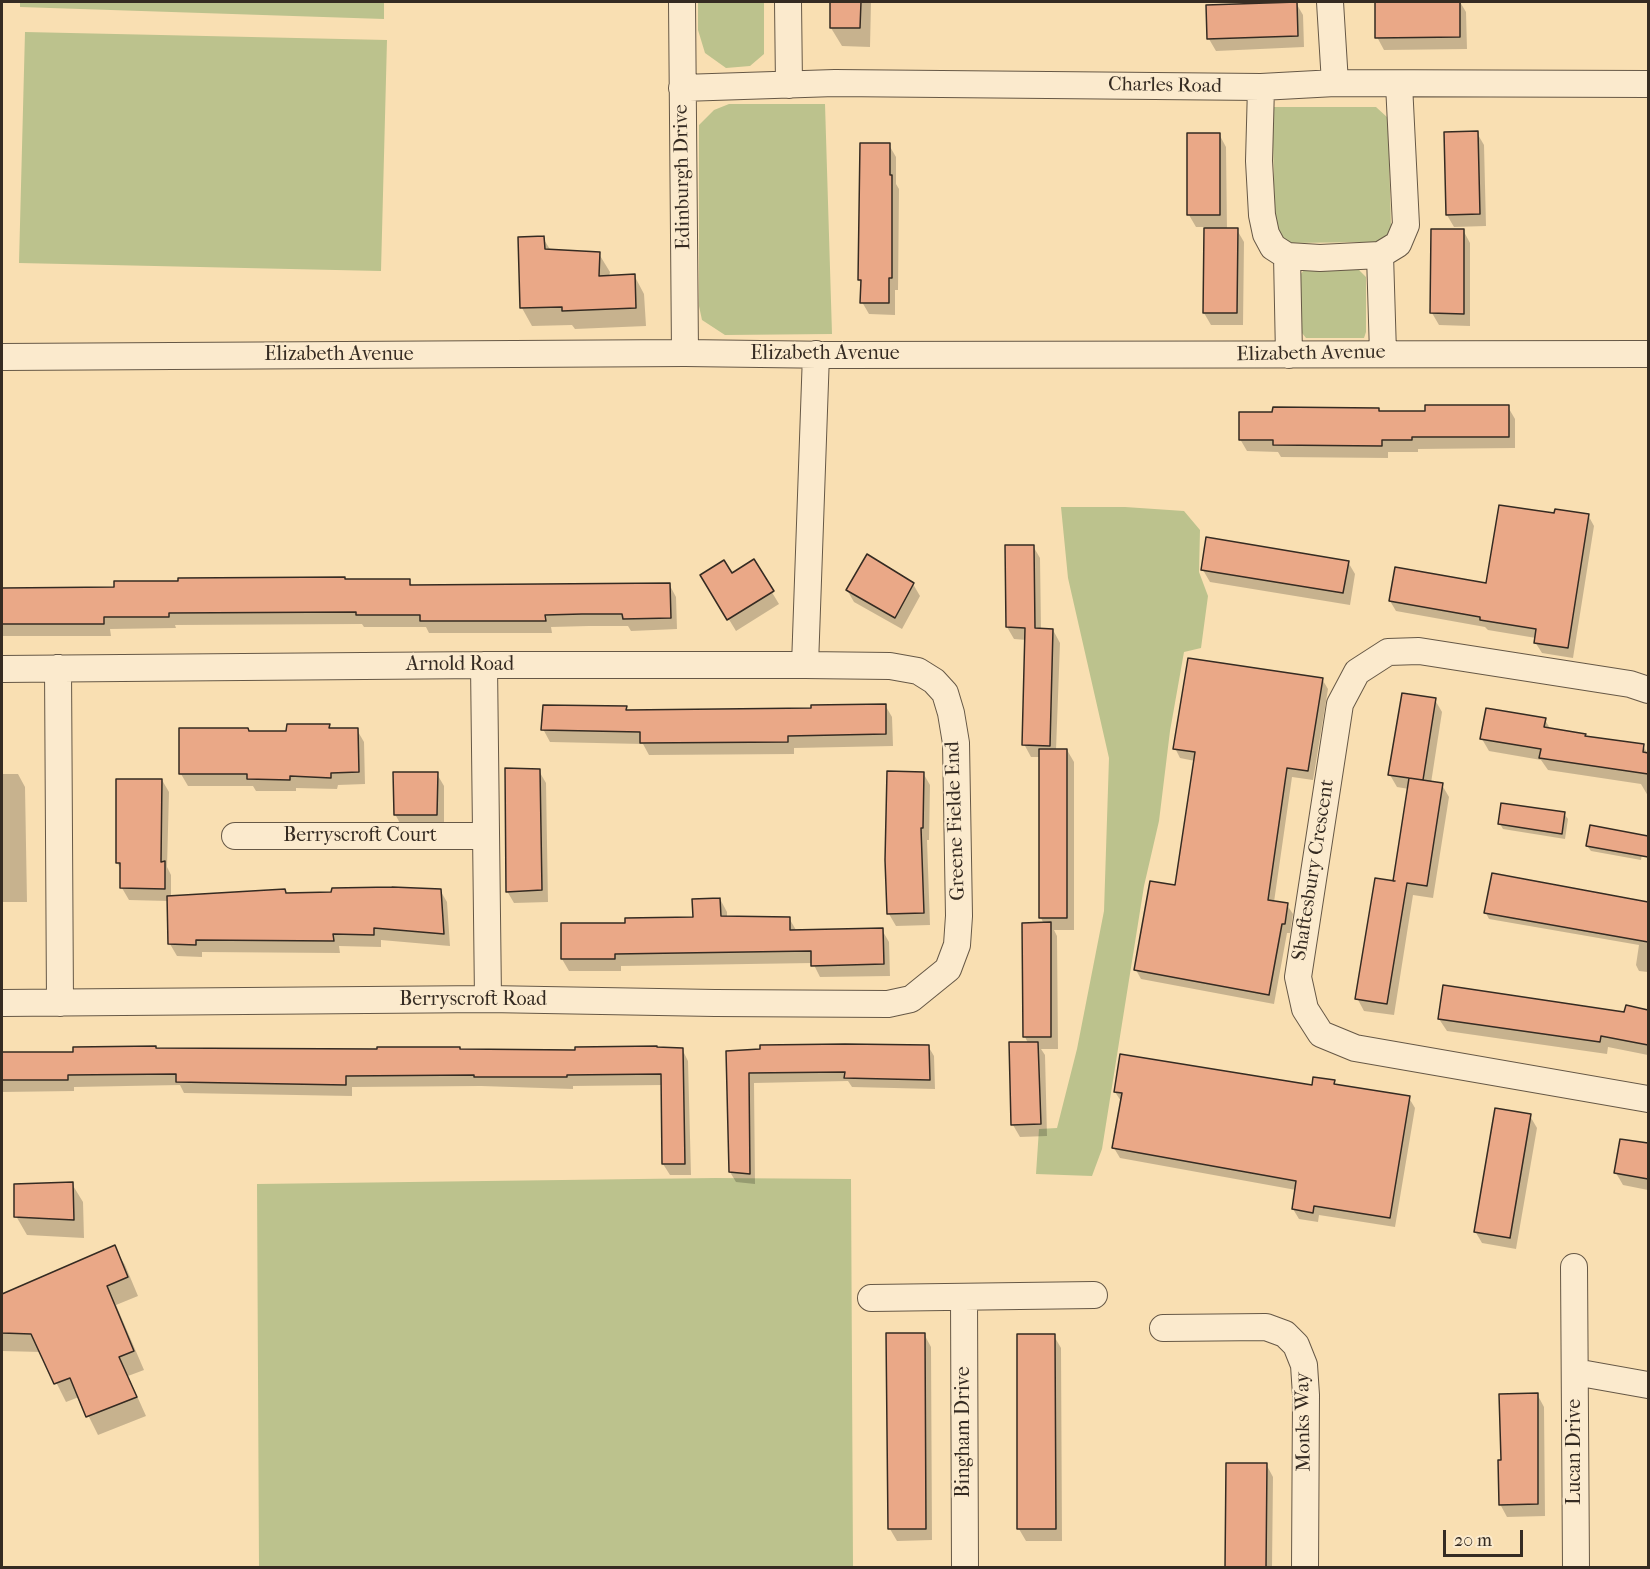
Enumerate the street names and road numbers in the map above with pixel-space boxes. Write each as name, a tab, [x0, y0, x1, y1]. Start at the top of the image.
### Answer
street label: Charles Road	[1108, 73, 1222, 99]
street label: Edinburgh Drive	[670, 104, 696, 250]
street label: Elizabeth Avenue	[1236, 341, 1386, 367]
street label: Elizabeth Avenue	[750, 342, 900, 366]
street label: Elizabeth Avenue	[264, 343, 414, 367]
street label: Arnold Road	[406, 653, 514, 677]
street label: Greene Fielde End	[941, 741, 971, 901]
street label: Shaftesbury Crescent	[1288, 778, 1340, 962]
street label: Berryscroft Court	[283, 824, 437, 848]
street label: Berryscroft Road	[399, 988, 547, 1012]
street label: Bingham Drive	[952, 1366, 976, 1498]
street label: Monks Way	[1291, 1372, 1317, 1472]
street label: Lucan Drive	[1563, 1399, 1587, 1505]

